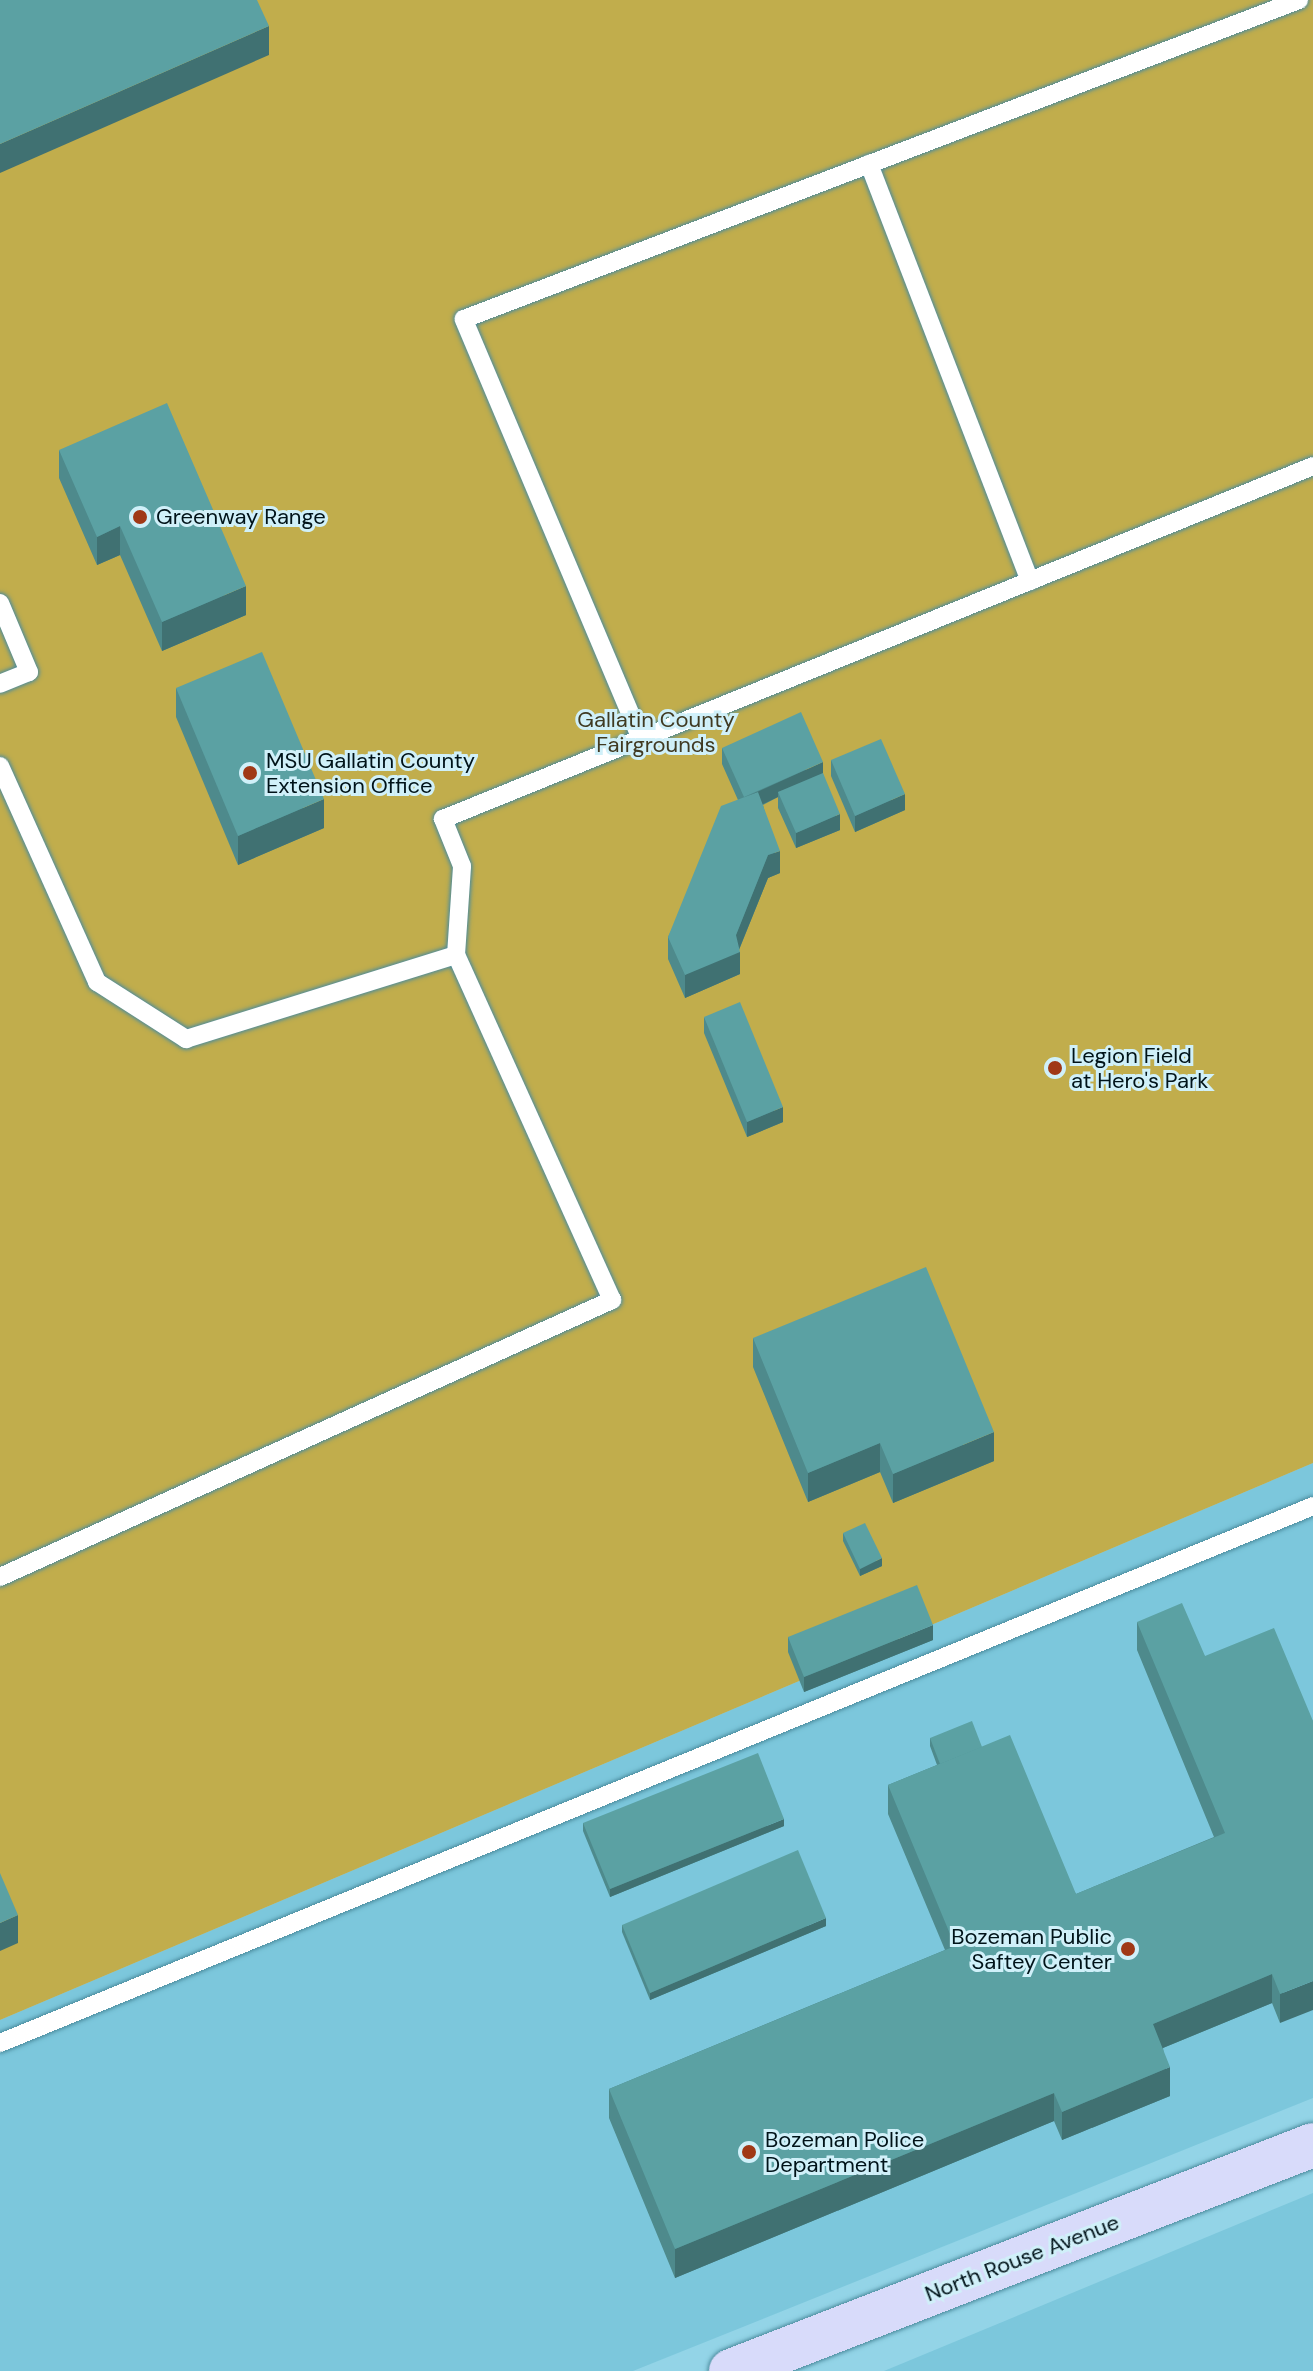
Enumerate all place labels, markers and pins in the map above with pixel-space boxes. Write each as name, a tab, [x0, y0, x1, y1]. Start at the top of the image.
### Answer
place label: Greenway Range	[156, 504, 326, 530]
marker: Greenway Range	[131, 508, 149, 526]
place label: MSU Gallatin County Extension Office	[266, 747, 475, 798]
marker: MSU Gallatin County Extension Office	[241, 764, 259, 782]
place label: Legion Field at Hero's Park	[1071, 1042, 1208, 1094]
marker: Legion Field at Hero's Park	[1046, 1059, 1064, 1077]
place label: Bozeman Public Saftey Center	[951, 1923, 1112, 1974]
marker: Bozeman Public Saftey Center	[1119, 1940, 1137, 1958]
place label: Bozeman Police Department	[765, 2126, 924, 2178]
marker: Bozeman Police Department	[740, 2143, 758, 2161]

